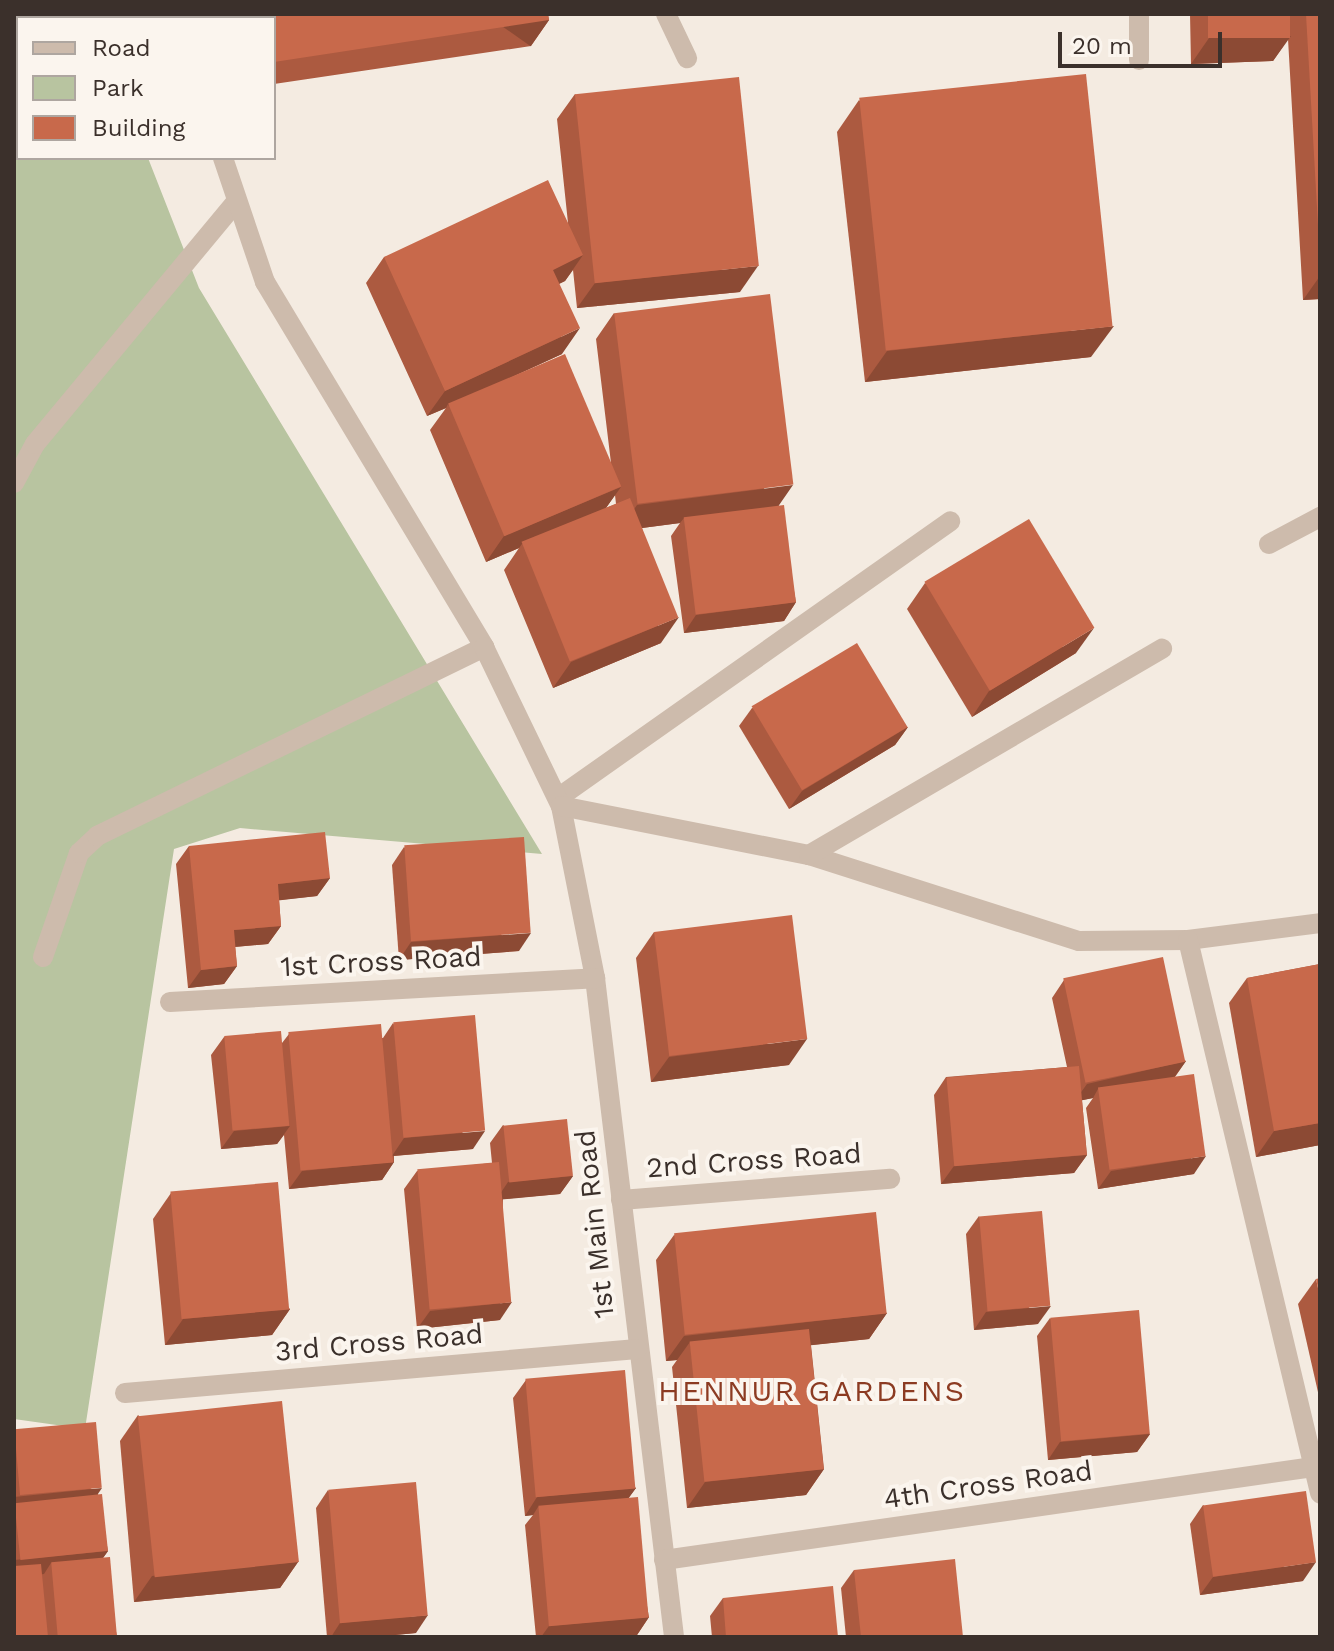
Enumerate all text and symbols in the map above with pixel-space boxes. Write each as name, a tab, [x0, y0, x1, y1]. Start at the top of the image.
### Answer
legend	[16, 16, 276, 160]
scale bar	[1062, 16, 1226, 66]
text: 20 m	[1072, 32, 1132, 60]
text: Road	[92, 34, 151, 62]
text: Park	[92, 74, 144, 102]
text: Building	[92, 114, 185, 142]
street label: 1st Cross Road	[280, 940, 482, 984]
street label: 1st Main Road	[568, 1128, 622, 1320]
street label: 2nd Cross Road	[646, 1137, 862, 1185]
street label: 3rd Cross Road	[274, 1317, 484, 1369]
district label: HENNUR GARDENS	[658, 1373, 966, 1409]
street label: 4th Cross Road	[882, 1454, 1094, 1516]

